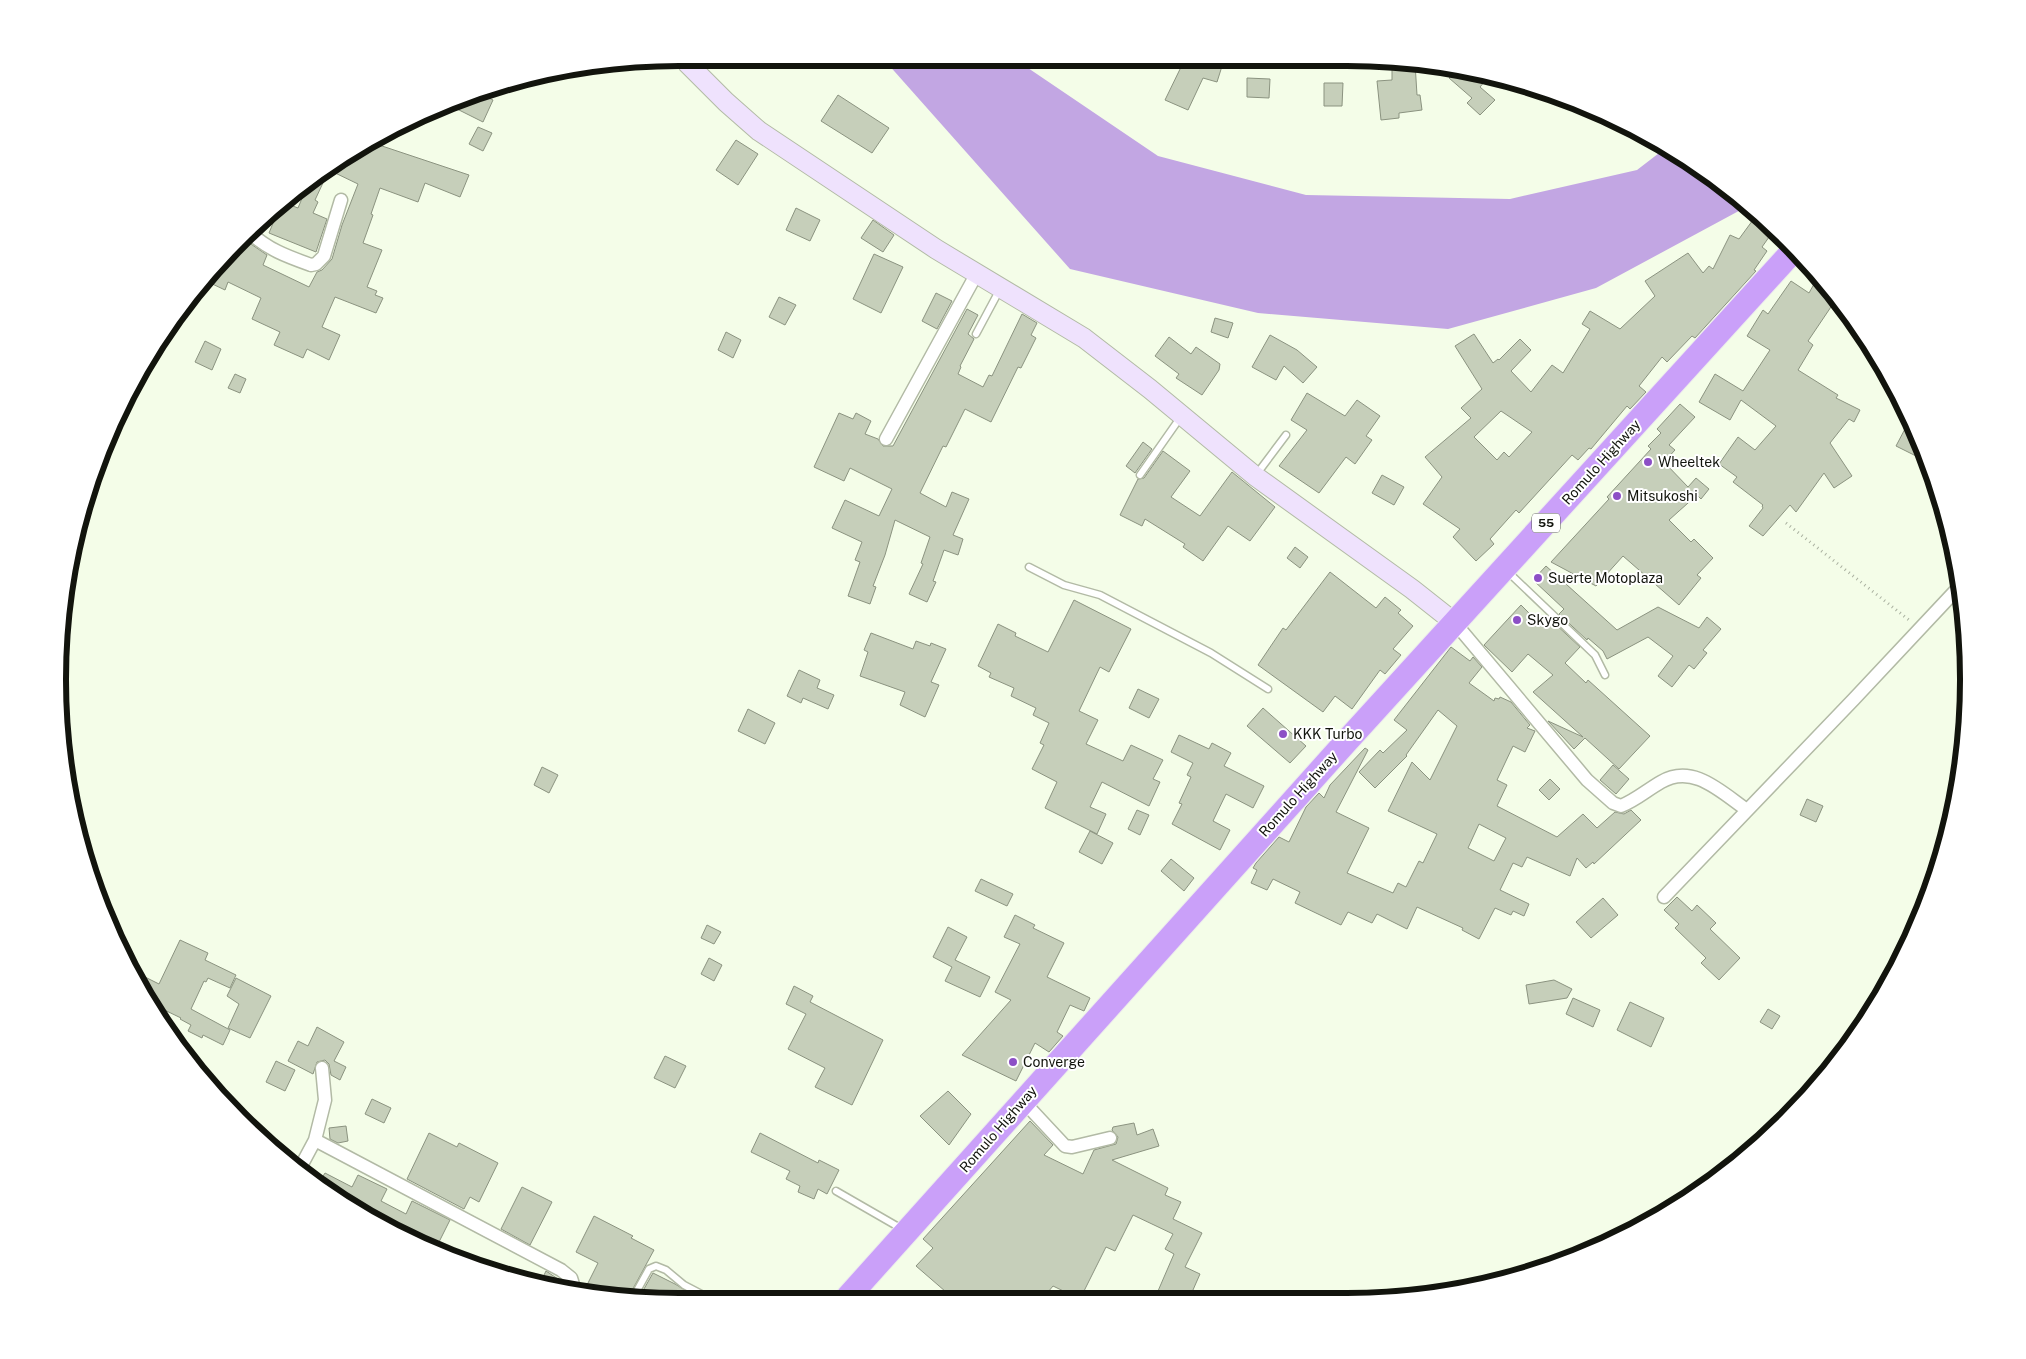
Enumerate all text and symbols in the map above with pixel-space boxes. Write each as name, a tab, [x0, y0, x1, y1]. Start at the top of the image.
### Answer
street label: Romulo Highway	[1559, 416, 1644, 508]
place label: Wheeltek	[1658, 454, 1720, 470]
marker: Wheeltek	[1642, 456, 1654, 468]
place label: Mitsukoshi	[1627, 488, 1698, 504]
marker: Mitsukoshi	[1611, 490, 1623, 502]
road number: 55	[1532, 514, 1560, 532]
place label: Suerte Motoplaza	[1548, 570, 1663, 586]
marker: Suerte Motoplaza	[1532, 572, 1544, 584]
place label: Skygo	[1527, 612, 1568, 628]
marker: Skygo	[1511, 614, 1523, 626]
place label: KKK Turbo	[1293, 726, 1363, 742]
marker: KKK Turbo	[1277, 728, 1289, 740]
street label: Romulo Highway	[1256, 748, 1341, 840]
place label: Converge	[1023, 1054, 1085, 1070]
marker: Converge	[1007, 1056, 1019, 1068]
street label: Romulo Highway	[956, 1082, 1040, 1175]

